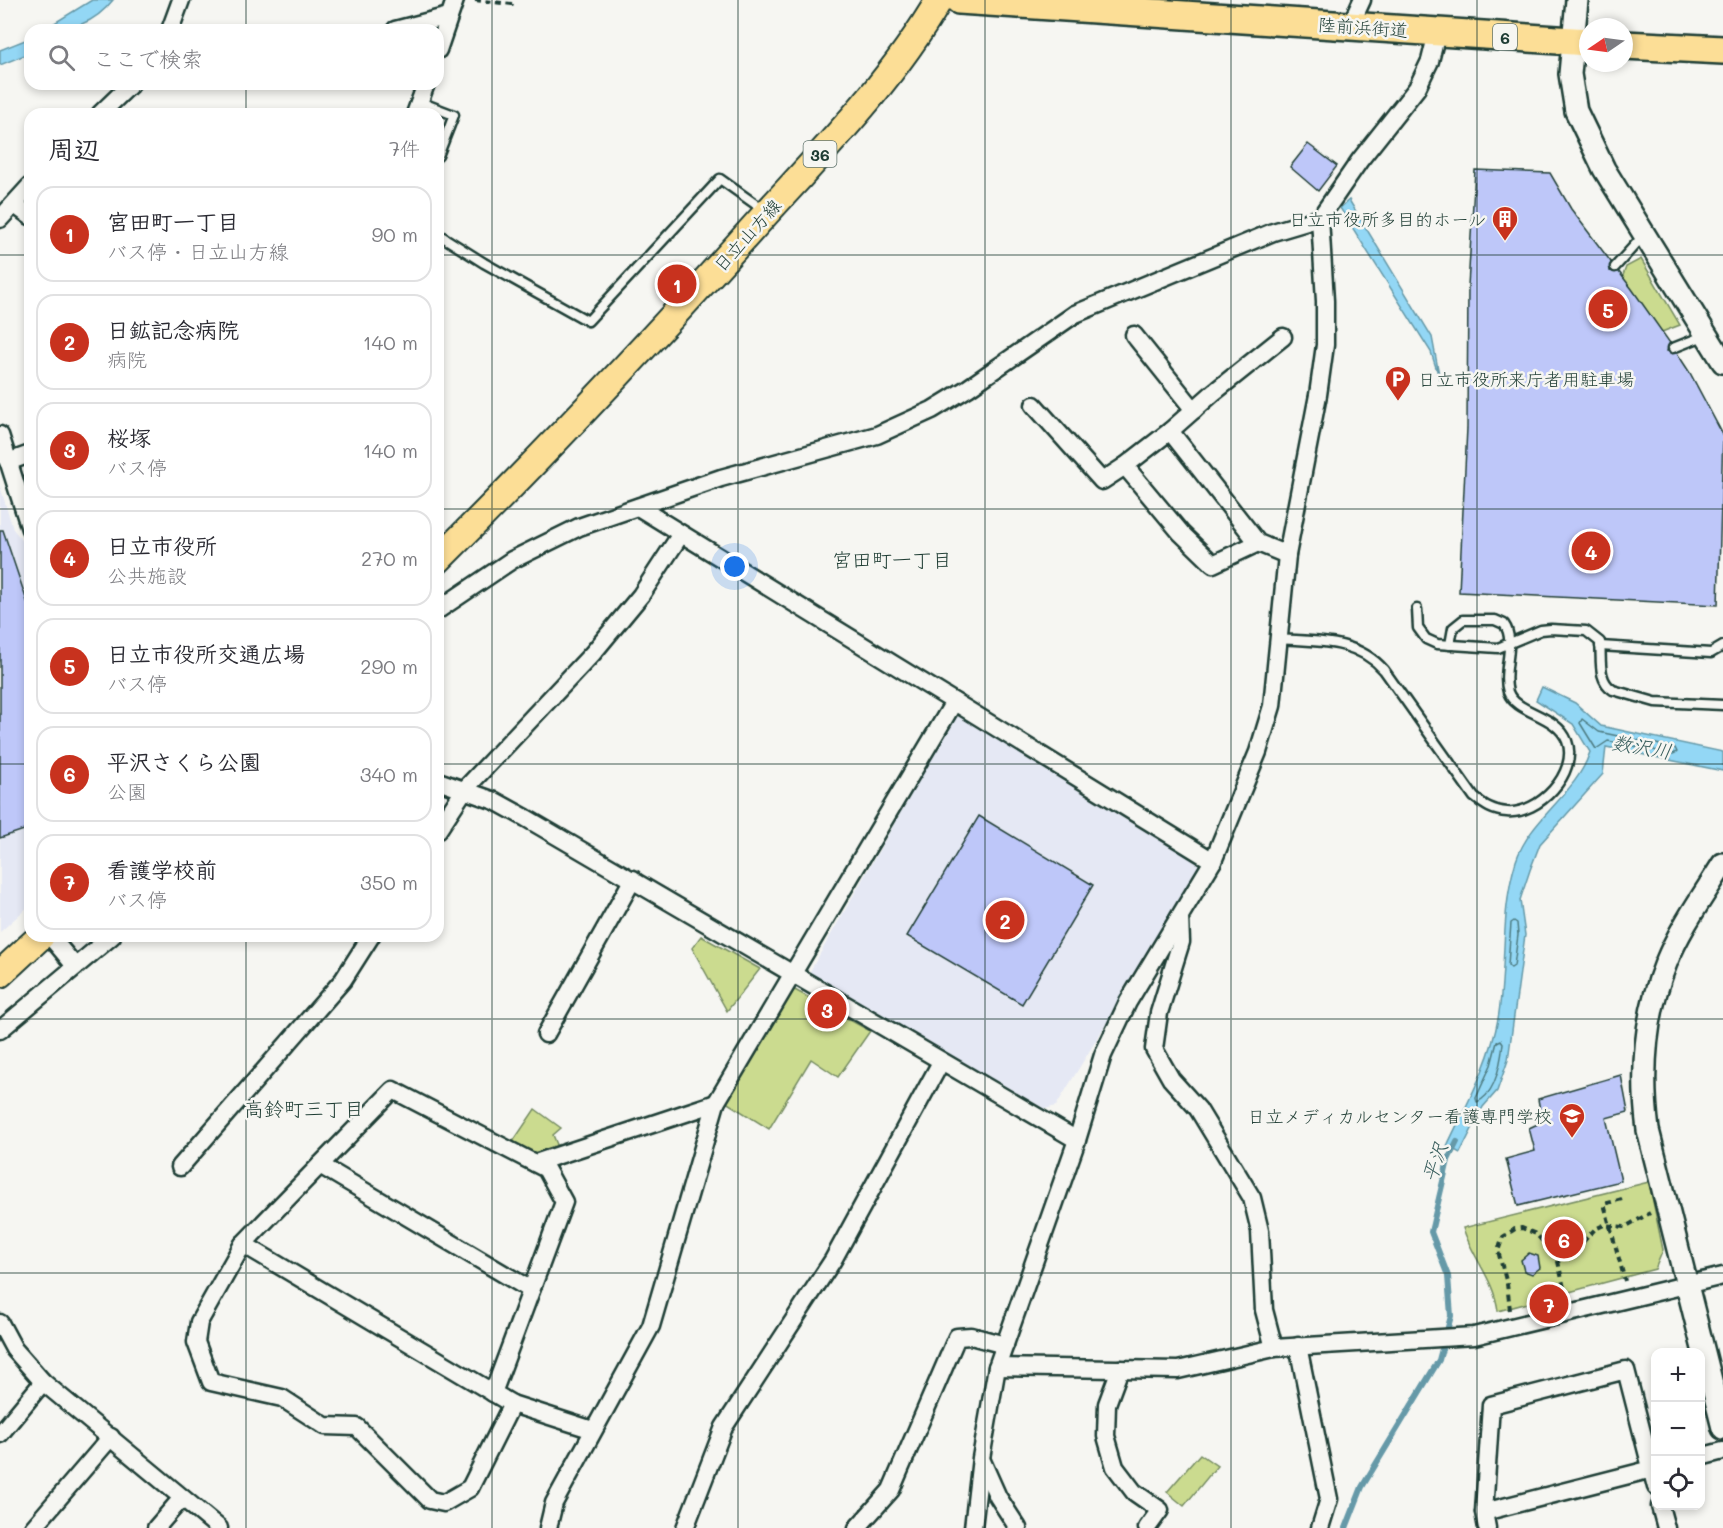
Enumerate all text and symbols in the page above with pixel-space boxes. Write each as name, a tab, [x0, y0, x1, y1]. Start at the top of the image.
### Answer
street label: 陸前浜街道	[1317, 12, 1409, 42]
north arrow	[1579, 18, 1633, 72]
search box	[24, 24, 444, 90]
road number: 6	[1493, 24, 1517, 50]
icon: search	[45, 41, 78, 74]
text: ここで検索	[93, 44, 203, 73]
text: 周辺	[48, 132, 100, 166]
text: 7件	[389, 135, 420, 161]
road number: 36	[804, 141, 836, 167]
street label: 日立山方線	[708, 194, 786, 276]
building icon: 日立市役所多目的ホール	[1490, 204, 1520, 242]
text: 宮田町一丁目	[107, 207, 239, 236]
place label: 日立市役所多目的ホール	[1289, 207, 1486, 231]
text: 1	[65, 221, 74, 247]
text: 90 m	[372, 221, 418, 247]
text: バス停 · 日立山方線	[107, 238, 289, 264]
pin: 1	[658, 262, 696, 306]
pin: 5	[1588, 286, 1628, 332]
text: 日鉱記念病院	[107, 315, 239, 344]
text: 2	[64, 329, 75, 355]
text: 140 m	[363, 329, 418, 355]
text: 病院	[107, 346, 147, 372]
parking icon: 日立市役所来庁者用駐車場	[1383, 364, 1413, 402]
place label: 日立市役所来庁者用駐車場	[1418, 367, 1634, 391]
text: 桜塚	[107, 423, 151, 452]
text: 3	[64, 437, 76, 463]
text: 140 m	[363, 437, 418, 463]
text: バス停	[107, 454, 167, 480]
pin: 4	[1572, 528, 1610, 574]
text: 日立市役所	[107, 531, 217, 560]
text: 4	[63, 545, 76, 571]
text: 270 m	[361, 545, 418, 571]
district label: 宮田町一丁目	[832, 546, 952, 572]
your location	[720, 552, 749, 581]
text: 公共施設	[107, 562, 187, 588]
text: 日立市役所交通広場	[107, 639, 305, 668]
text: 5	[64, 653, 75, 679]
text: 290 m	[360, 653, 418, 679]
text: バス停	[107, 670, 167, 696]
water label: 数沢川	[1610, 728, 1674, 764]
text: 平沢さくら公園	[107, 747, 261, 776]
text: 6	[63, 761, 76, 787]
text: 340 m	[360, 761, 418, 787]
text: 公園	[107, 778, 147, 804]
text: 看護学校前	[107, 855, 217, 884]
text: 7	[64, 869, 75, 895]
text: 350 m	[360, 869, 418, 895]
text: バス停	[107, 886, 167, 912]
pin: 2	[986, 898, 1024, 942]
pin: 3	[808, 986, 846, 1032]
district label: 高鈴町三丁目	[244, 1095, 364, 1121]
school or university icon: 日立メディカルセンター看護専門学校	[1557, 1101, 1587, 1139]
place label: 日立メディカルセンター看護専門学校	[1247, 1104, 1552, 1128]
water label: 平沢	[1415, 1138, 1453, 1185]
pin: 6	[1544, 1216, 1584, 1262]
pin: 7	[1530, 1282, 1568, 1326]
map controls	[1651, 1348, 1705, 1510]
button: +	[1651, 1348, 1705, 1402]
button: −	[1651, 1402, 1705, 1456]
button: locate	[1651, 1456, 1705, 1510]

